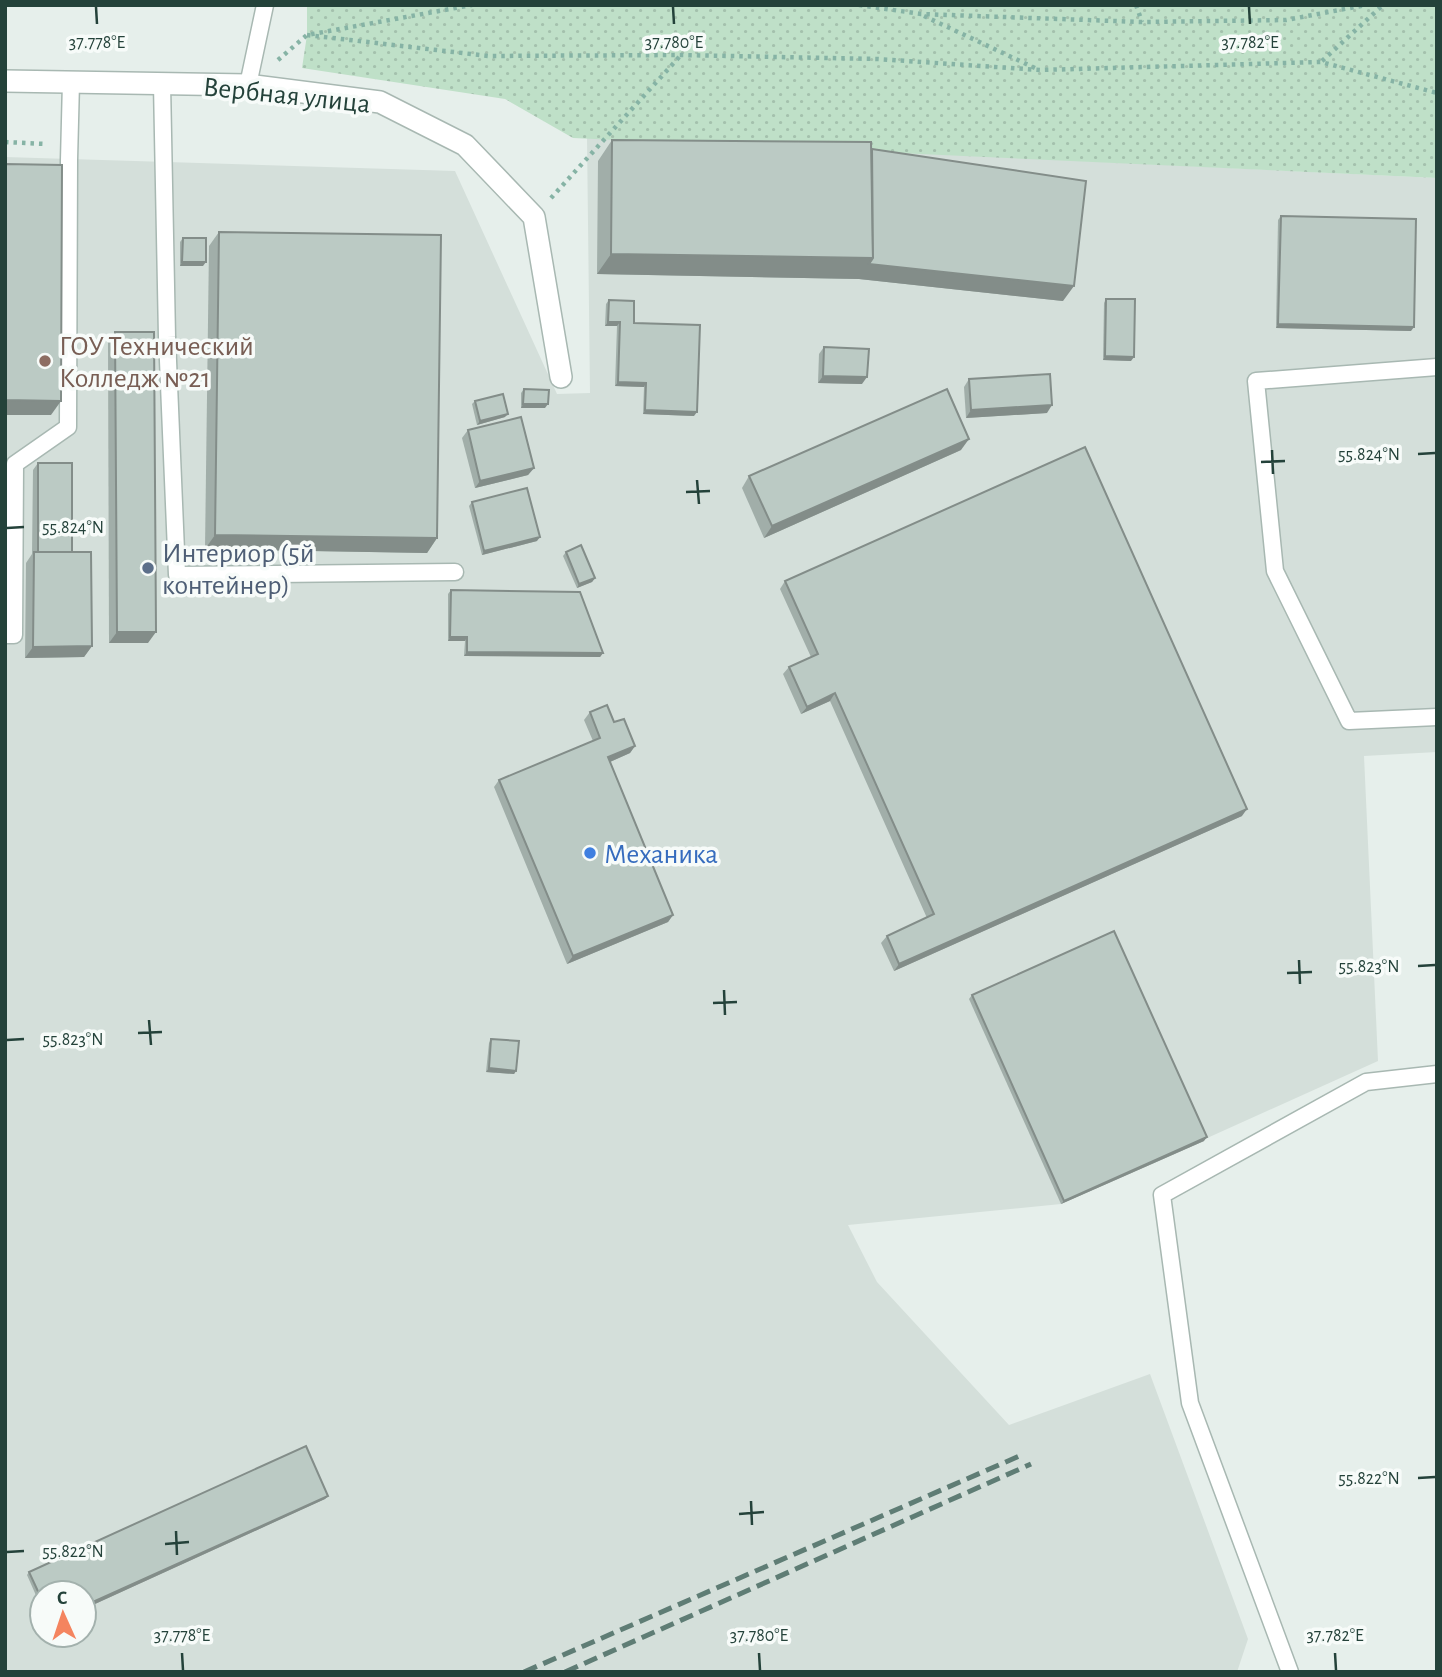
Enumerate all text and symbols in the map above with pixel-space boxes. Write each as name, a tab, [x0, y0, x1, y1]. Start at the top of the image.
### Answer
text: 37.778°E	[69, 34, 126, 52]
text: 37.780°E	[645, 34, 704, 52]
text: 37.782°E	[1221, 34, 1279, 52]
street label: Вербная улица	[202, 73, 372, 119]
place label: ГОУ Технический Колледж №21	[59, 333, 254, 393]
marker: ГОУ Технический Колледж №21	[37, 353, 53, 369]
text: 55.824°N	[1338, 446, 1400, 464]
text: 55.824°N	[42, 519, 104, 537]
place label: Интериор (5й контейнер)	[162, 540, 315, 600]
marker: Интериор (5й контейнер)	[140, 560, 156, 576]
place label: Механика	[604, 841, 718, 869]
marker: Механика	[582, 845, 598, 861]
text: 55.823°N	[1339, 958, 1399, 976]
text: 55.823°N	[43, 1031, 103, 1049]
text: 55.822°N	[1338, 1470, 1400, 1488]
text: 55.822°N	[42, 1543, 104, 1561]
north arrow	[28, 1579, 98, 1649]
text: С	[56, 1589, 68, 1608]
text: 37.778°E	[154, 1627, 211, 1645]
text: 37.780°E	[730, 1627, 789, 1645]
text: 37.782°E	[1306, 1627, 1364, 1645]

